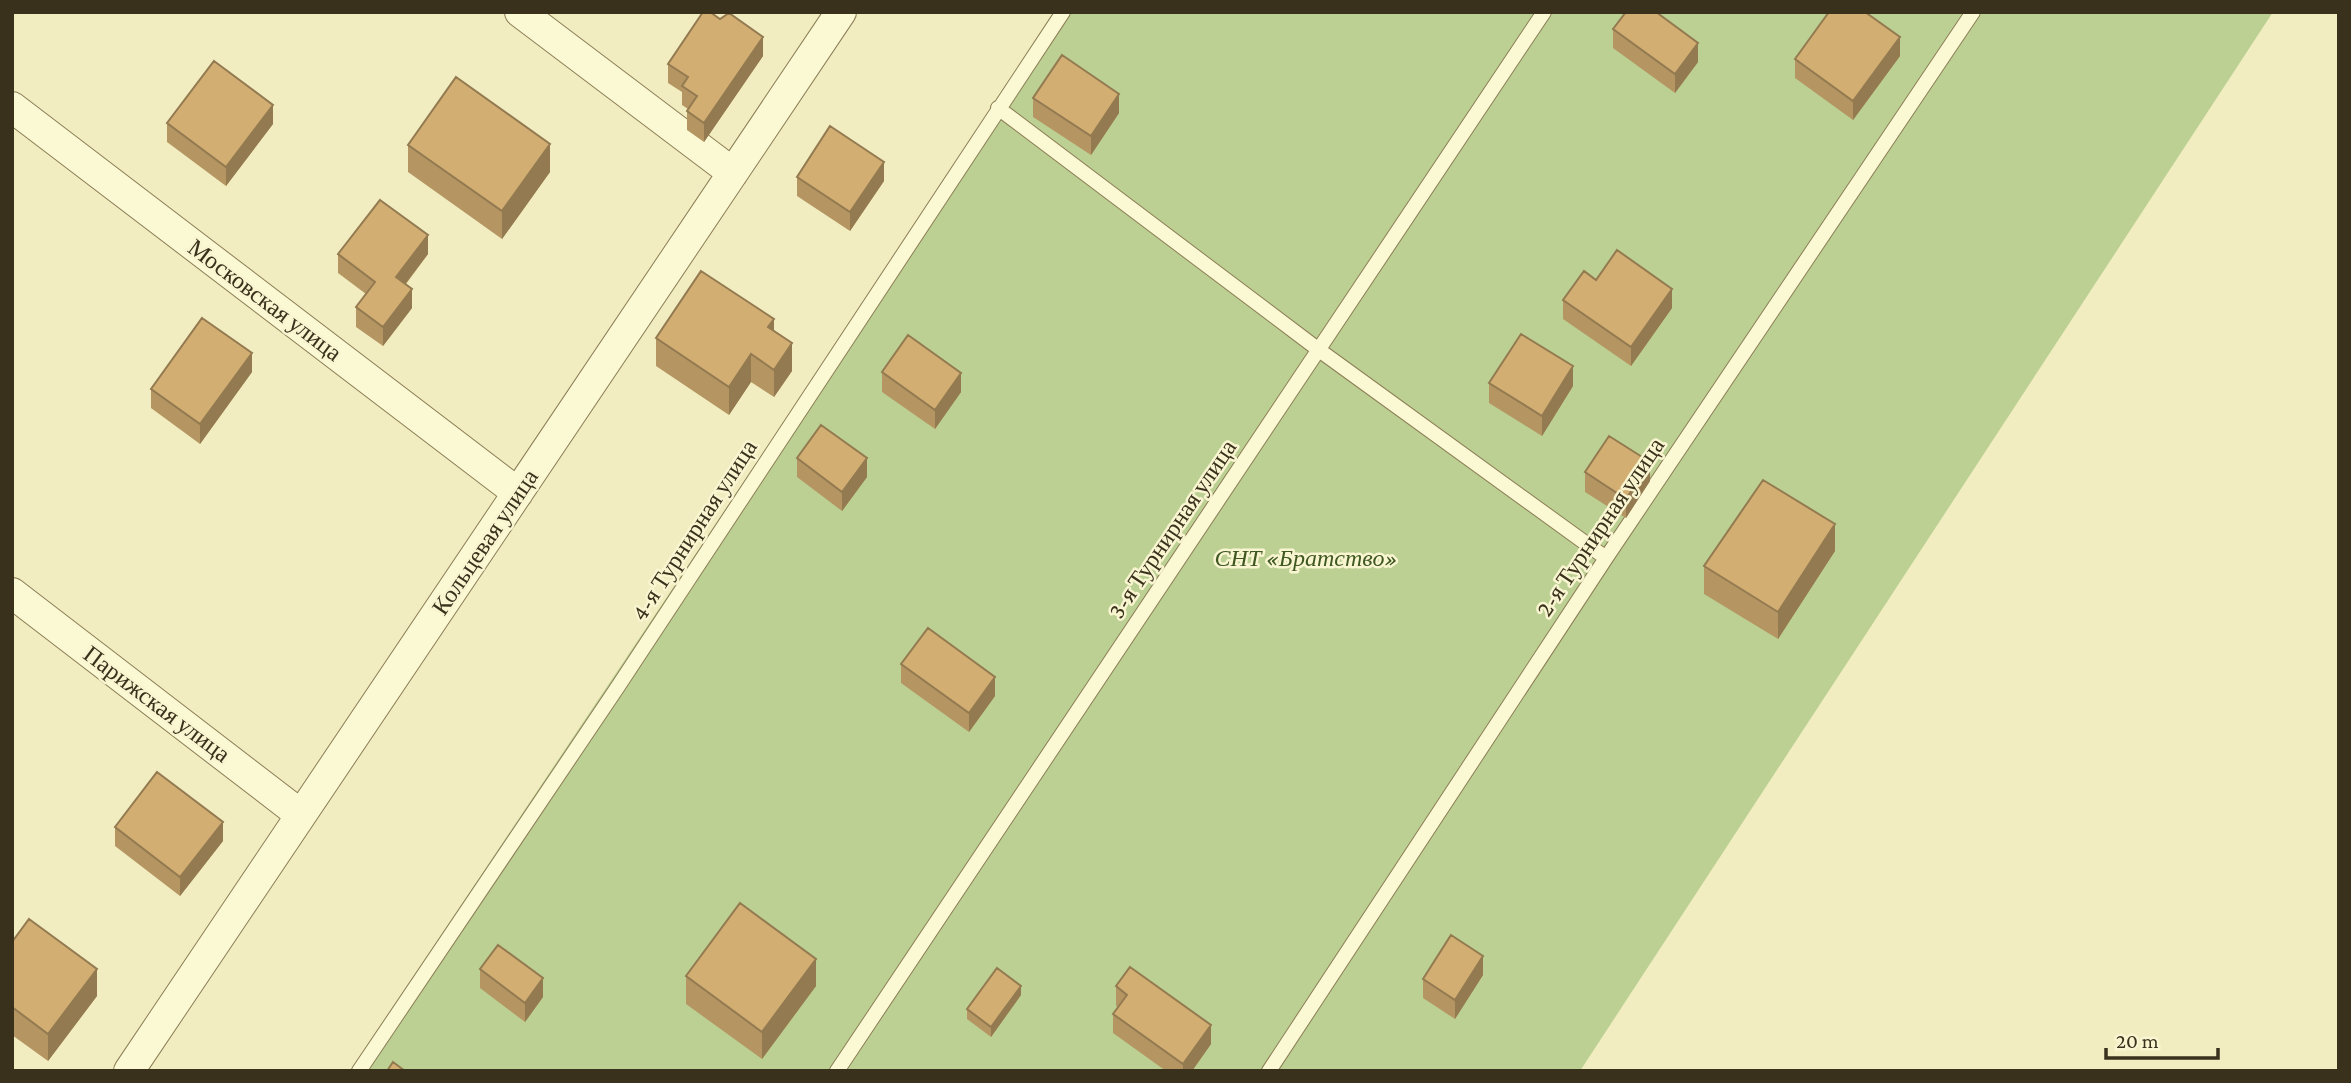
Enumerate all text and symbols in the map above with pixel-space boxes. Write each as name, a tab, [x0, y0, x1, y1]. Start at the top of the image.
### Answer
street label: Московская улица	[183, 233, 348, 366]
street label: 2-я Турнирная улица	[1530, 432, 1669, 621]
street label: 4-я Турнирная улица	[625, 434, 762, 625]
street label: 3-я Турнирная улица	[1102, 434, 1241, 623]
street label: Кольцевая улица	[426, 464, 543, 619]
park label: СНТ «Братство»	[1215, 544, 1397, 571]
street label: Парижская улица	[79, 640, 236, 768]
scale bar	[2106, 1016, 2218, 1060]
text: 20 m	[2116, 1029, 2159, 1053]

